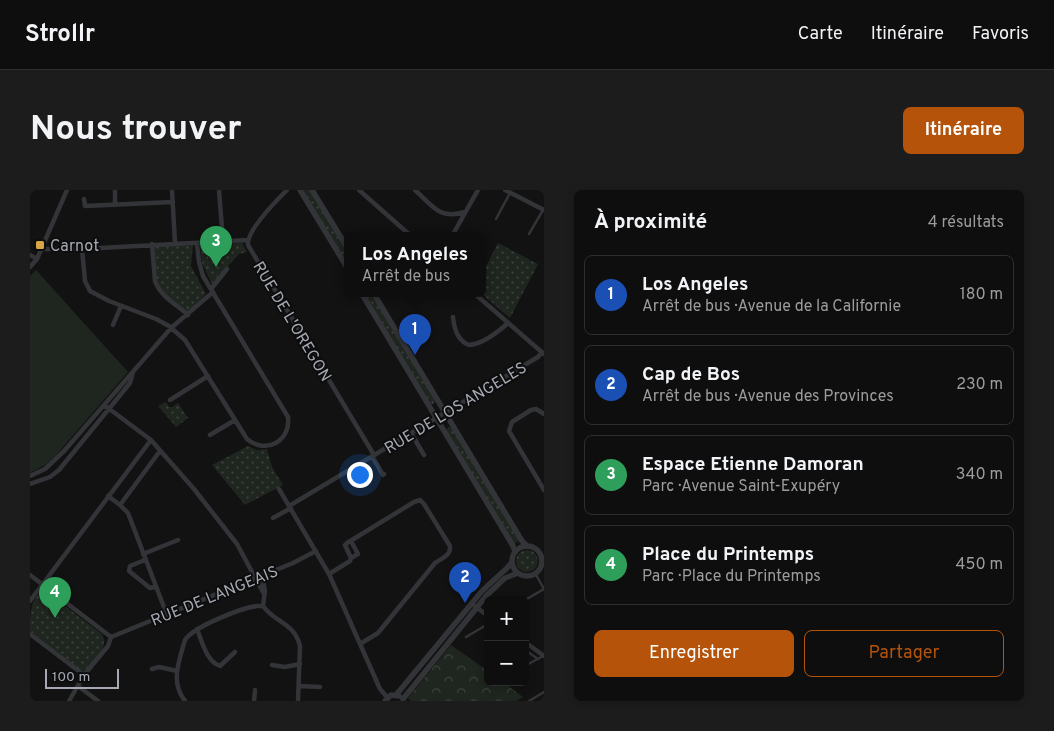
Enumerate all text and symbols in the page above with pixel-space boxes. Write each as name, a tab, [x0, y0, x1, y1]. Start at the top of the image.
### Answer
text: Strollr	[25, 20, 95, 50]
text: Carte	[798, 23, 843, 46]
text: Itinéraire	[871, 23, 944, 46]
text: Favoris	[972, 23, 1029, 46]
button: Itinéraire	[903, 107, 1024, 154]
text: Nous trouver	[30, 108, 242, 152]
text: À proximité	[594, 209, 707, 236]
text: 4 résultats	[928, 213, 1004, 233]
pin: 3	[200, 226, 232, 267]
popup	[344, 232, 486, 297]
place label: Carnot	[50, 237, 99, 257]
marker: Carnot	[34, 239, 46, 251]
text: Los Angeles	[362, 243, 468, 267]
street label: RUE DE L'OREGON	[248, 258, 335, 386]
text: Arrêt de bus	[362, 267, 450, 287]
text: Los Angeles	[642, 273, 748, 297]
text: 1	[608, 285, 614, 305]
text: 180 m	[960, 285, 1003, 305]
text: Arrêt de bus · Avenue de la Californie	[642, 297, 901, 317]
pin: 1	[399, 314, 431, 355]
street label: RUE DE LOS ANGELES	[381, 358, 531, 459]
text: Cap de Bos	[642, 363, 740, 387]
text: 2	[606, 375, 616, 395]
text: 230 m	[956, 375, 1003, 395]
text: Arrêt de bus · Avenue des Provinces	[642, 387, 894, 407]
text: Espace Etienne Damoran	[642, 453, 864, 477]
your location	[347, 462, 373, 488]
text: 3	[606, 465, 616, 485]
text: 340 m	[956, 465, 1003, 485]
text: Parc · Avenue Saint-Exupéry	[642, 477, 840, 497]
text: Place du Printemps	[642, 543, 814, 567]
text: 4	[606, 555, 616, 575]
text: 450 m	[956, 555, 1003, 575]
street label: RUE DE LANGEAIS	[148, 562, 281, 632]
pin: 2	[449, 562, 481, 603]
text: Parc · Place du Printemps	[642, 567, 821, 587]
pin: 4	[39, 577, 71, 618]
map controls	[484, 596, 529, 686]
button: +	[484, 596, 529, 641]
button: Enregistrer	[594, 630, 794, 677]
button: Partager	[804, 630, 1004, 677]
button: −	[484, 641, 529, 686]
scale bar	[45, 666, 119, 689]
text: 100 m	[52, 669, 90, 686]

